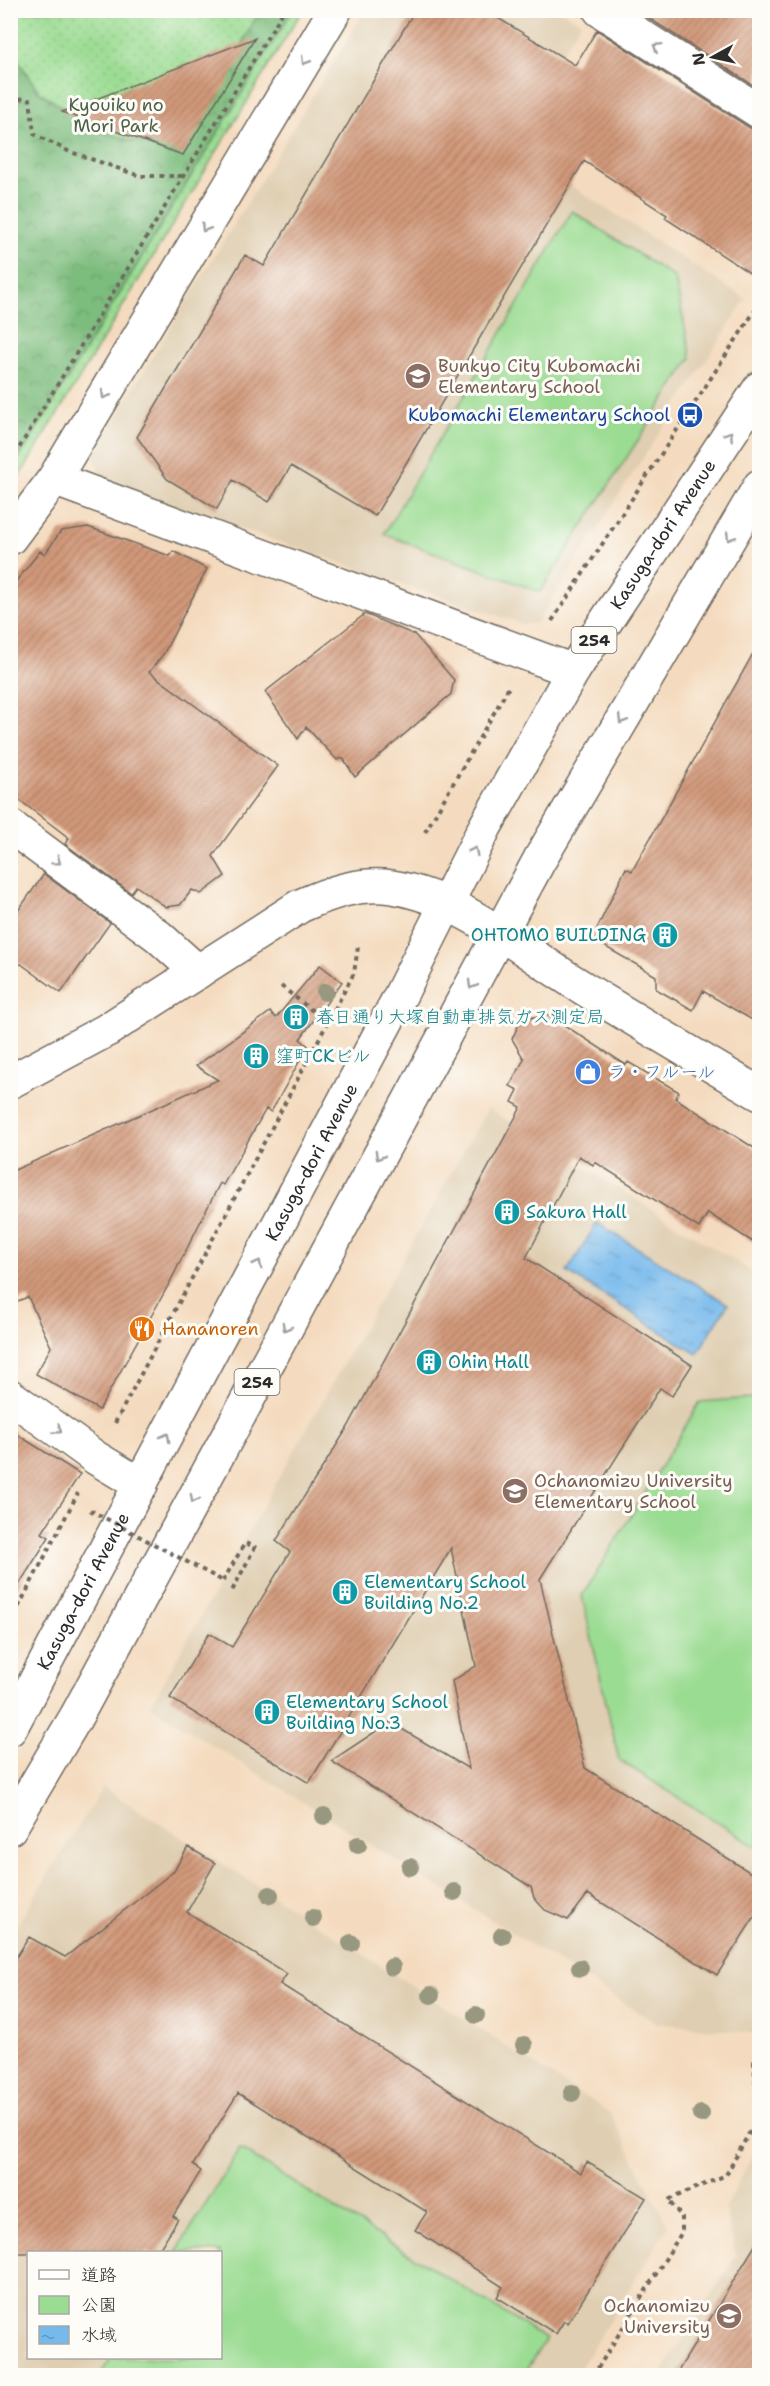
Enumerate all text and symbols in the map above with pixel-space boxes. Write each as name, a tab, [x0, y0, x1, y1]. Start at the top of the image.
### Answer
north arrow	[683, 27, 743, 87]
one-way arrow	[653, 42, 663, 54]
text: N	[687, 51, 710, 67]
one-way arrow	[300, 55, 312, 65]
park label: Kyouiku no Mori Park	[68, 93, 164, 138]
one-way arrow	[200, 222, 212, 232]
place label: Bunkyo City Kubomachi Elementary School	[438, 354, 641, 399]
school or university icon: Bunkyo City Kubomachi Elementary School	[403, 361, 433, 391]
one-way arrow	[100, 389, 112, 399]
bus stop icon: Kubomachi Elementary School	[675, 400, 705, 430]
place label: Kubomachi Elementary School	[408, 403, 671, 427]
one-way arrow	[722, 430, 733, 441]
street label: Kasuga-dori Avenue	[605, 455, 721, 614]
one-way arrow	[725, 530, 737, 541]
road number: 254	[572, 627, 616, 653]
one-way arrow	[617, 714, 629, 724]
one-way arrow	[466, 847, 478, 858]
one-way arrow	[51, 854, 62, 865]
building icon: OHTOMO BUILDING	[650, 920, 680, 950]
place label: OHTOMO BUILDING	[471, 923, 646, 947]
one-way arrow	[468, 979, 479, 989]
building icon: 春日通り大塚自動車排気ガス測定局	[281, 1002, 311, 1032]
place label: 春日通り大塚自動車排気ガス測定局	[316, 1005, 604, 1029]
building icon: 窪町CKビル	[241, 1041, 271, 1071]
place label: 窪町CKビル	[276, 1044, 370, 1068]
shop icon: ラ・フルール	[573, 1057, 603, 1087]
place label: ラ・フルール	[608, 1060, 715, 1084]
street label: Kasuga-dori Avenue	[260, 1079, 363, 1245]
one-way arrow	[375, 1150, 386, 1160]
building icon: Sakura Hall	[492, 1197, 522, 1227]
place label: Sakura Hall	[526, 1200, 627, 1224]
one-way arrow	[251, 1260, 262, 1271]
restaurant icon: Hananoren	[127, 1314, 157, 1344]
place label: Hananoren	[162, 1317, 258, 1341]
one-way arrow	[282, 1321, 293, 1332]
building icon: Ohin Hall	[414, 1347, 444, 1377]
place label: Ohin Hall	[448, 1350, 529, 1374]
road number: 254	[234, 1369, 280, 1395]
one-way arrow	[51, 1423, 62, 1434]
one-way arrow	[159, 1432, 170, 1443]
place label: Ochanomizu University Elementary School	[534, 1469, 733, 1514]
school or university icon: Ochanomizu University Elementary School	[500, 1476, 530, 1506]
one-way arrow	[190, 1493, 201, 1503]
street label: Kasuga-dori Avenue	[32, 1508, 135, 1674]
place label: Elementary School Building No.2	[364, 1570, 527, 1615]
building icon: Elementary School Building No.2	[330, 1577, 360, 1607]
place label: Elementary School Building No.3	[286, 1690, 449, 1735]
building icon: Elementary School Building No.3	[252, 1697, 282, 1727]
legend	[27, 2251, 222, 2359]
text: 道路	[81, 2263, 117, 2287]
text: 公園	[81, 2293, 117, 2317]
place label: Ochanomizu University	[604, 2294, 710, 2339]
school or university icon: Ochanomizu University	[714, 2301, 744, 2331]
text: 水域	[81, 2323, 117, 2347]

